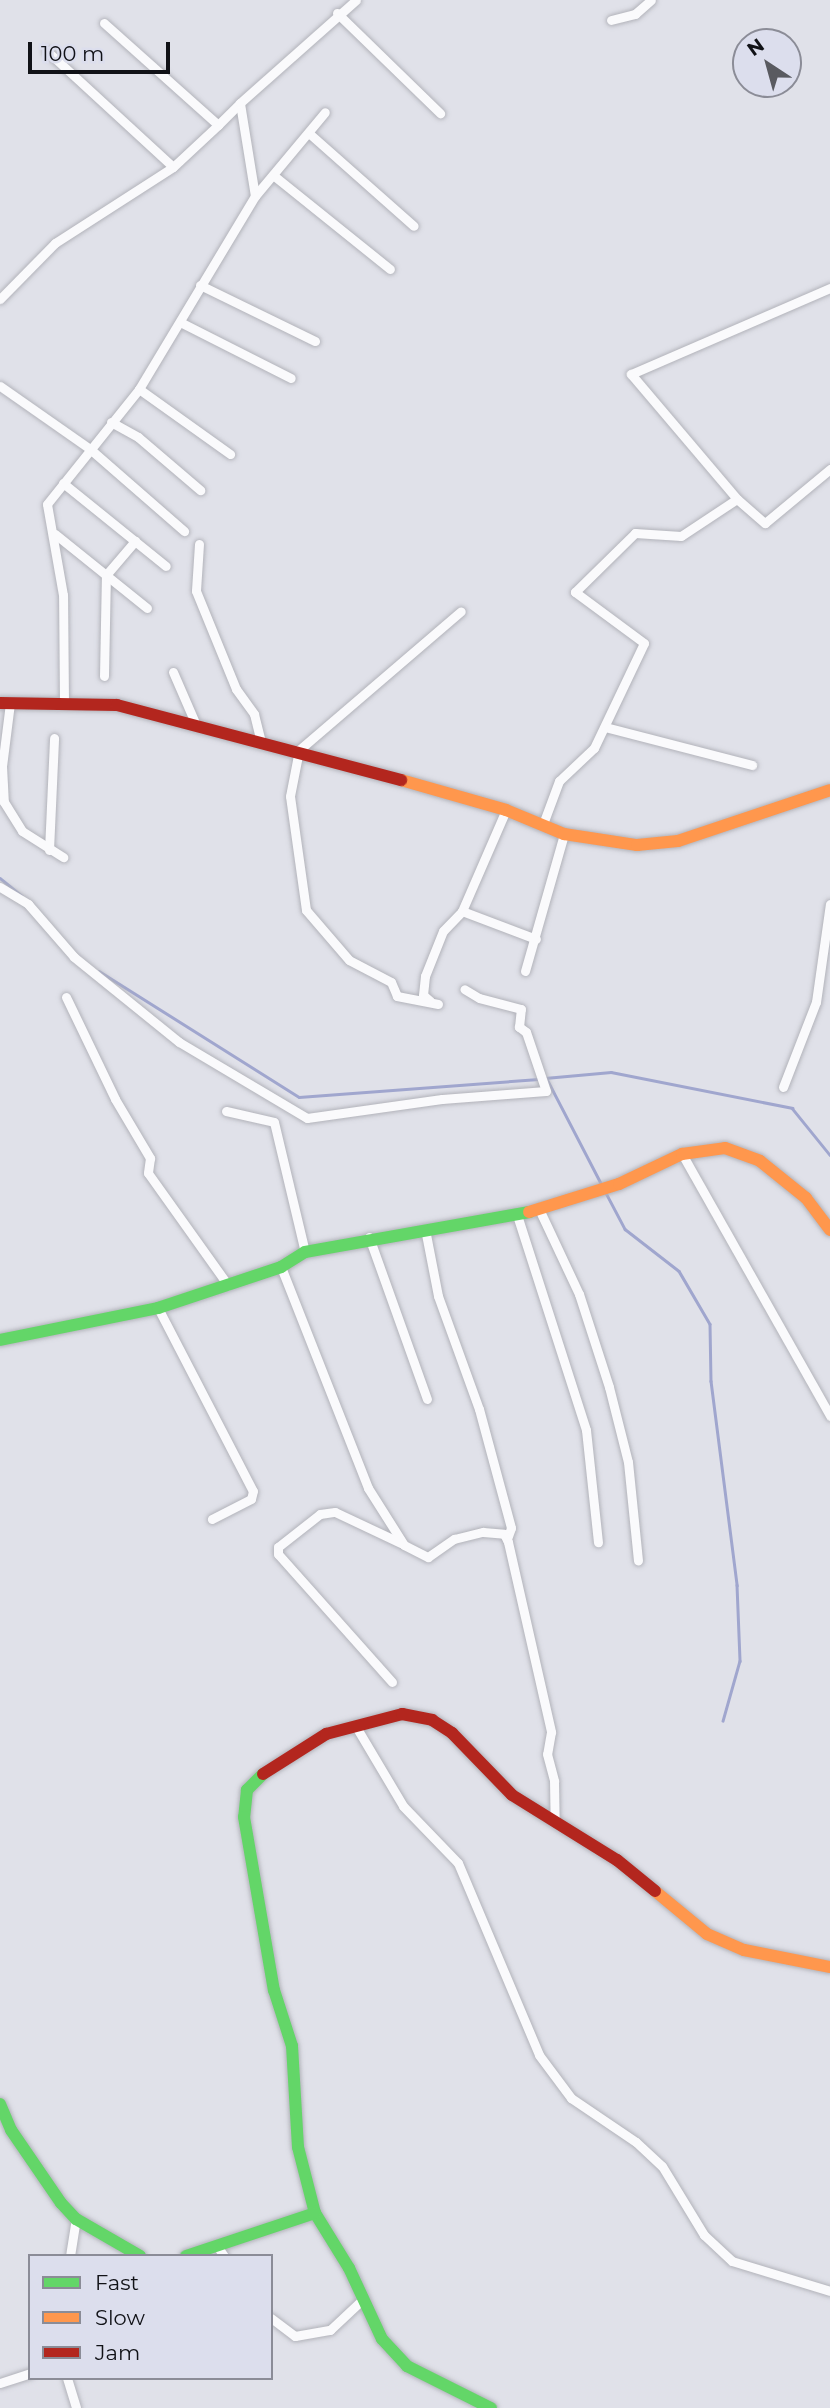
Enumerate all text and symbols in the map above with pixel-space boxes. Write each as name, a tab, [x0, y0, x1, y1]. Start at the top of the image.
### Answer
scale bar	[32, 28, 173, 72]
north arrow	[732, 28, 802, 98]
text: N	[743, 33, 769, 61]
text: 100 m	[41, 41, 104, 66]
legend	[28, 2254, 273, 2380]
text: Fast	[95, 2270, 139, 2295]
text: Slow	[95, 2305, 145, 2330]
text: Jam	[95, 2340, 140, 2365]

